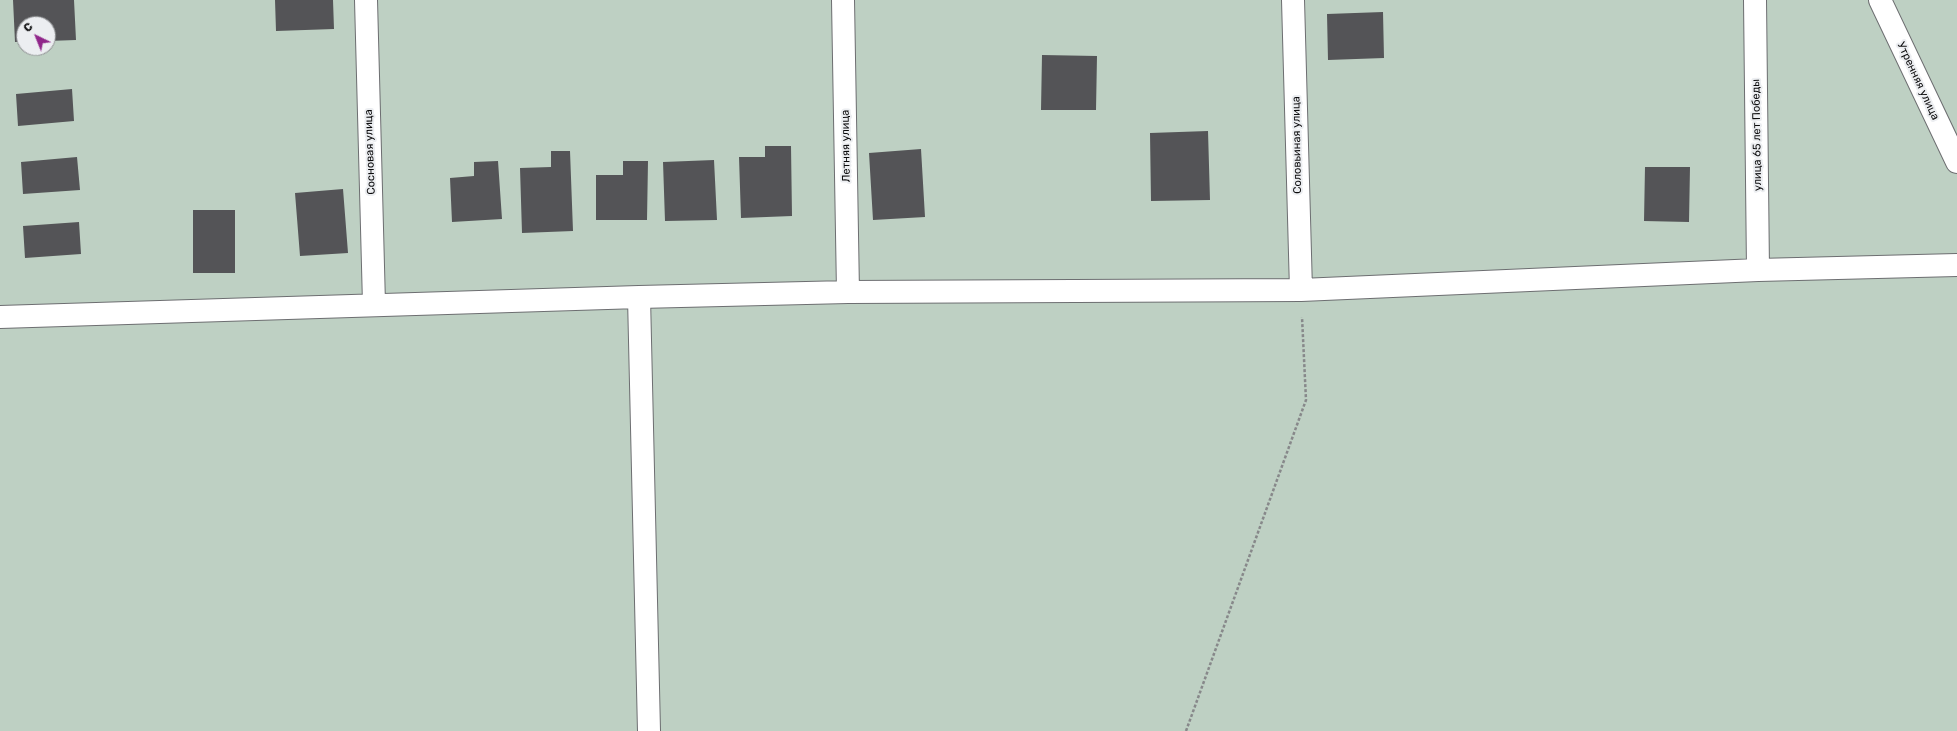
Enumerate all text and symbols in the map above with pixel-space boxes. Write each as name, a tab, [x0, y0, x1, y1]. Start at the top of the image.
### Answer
north arrow	[16, 16, 56, 56]
text: С	[21, 20, 35, 35]
street label: Утренняя улица	[1894, 40, 1942, 122]
street label: улица 65 лет Победы	[1749, 79, 1765, 191]
street label: Соловьиная улица	[1290, 96, 1304, 194]
street label: Сосновая улица	[362, 109, 378, 195]
street label: Летняя улица	[839, 110, 853, 182]

